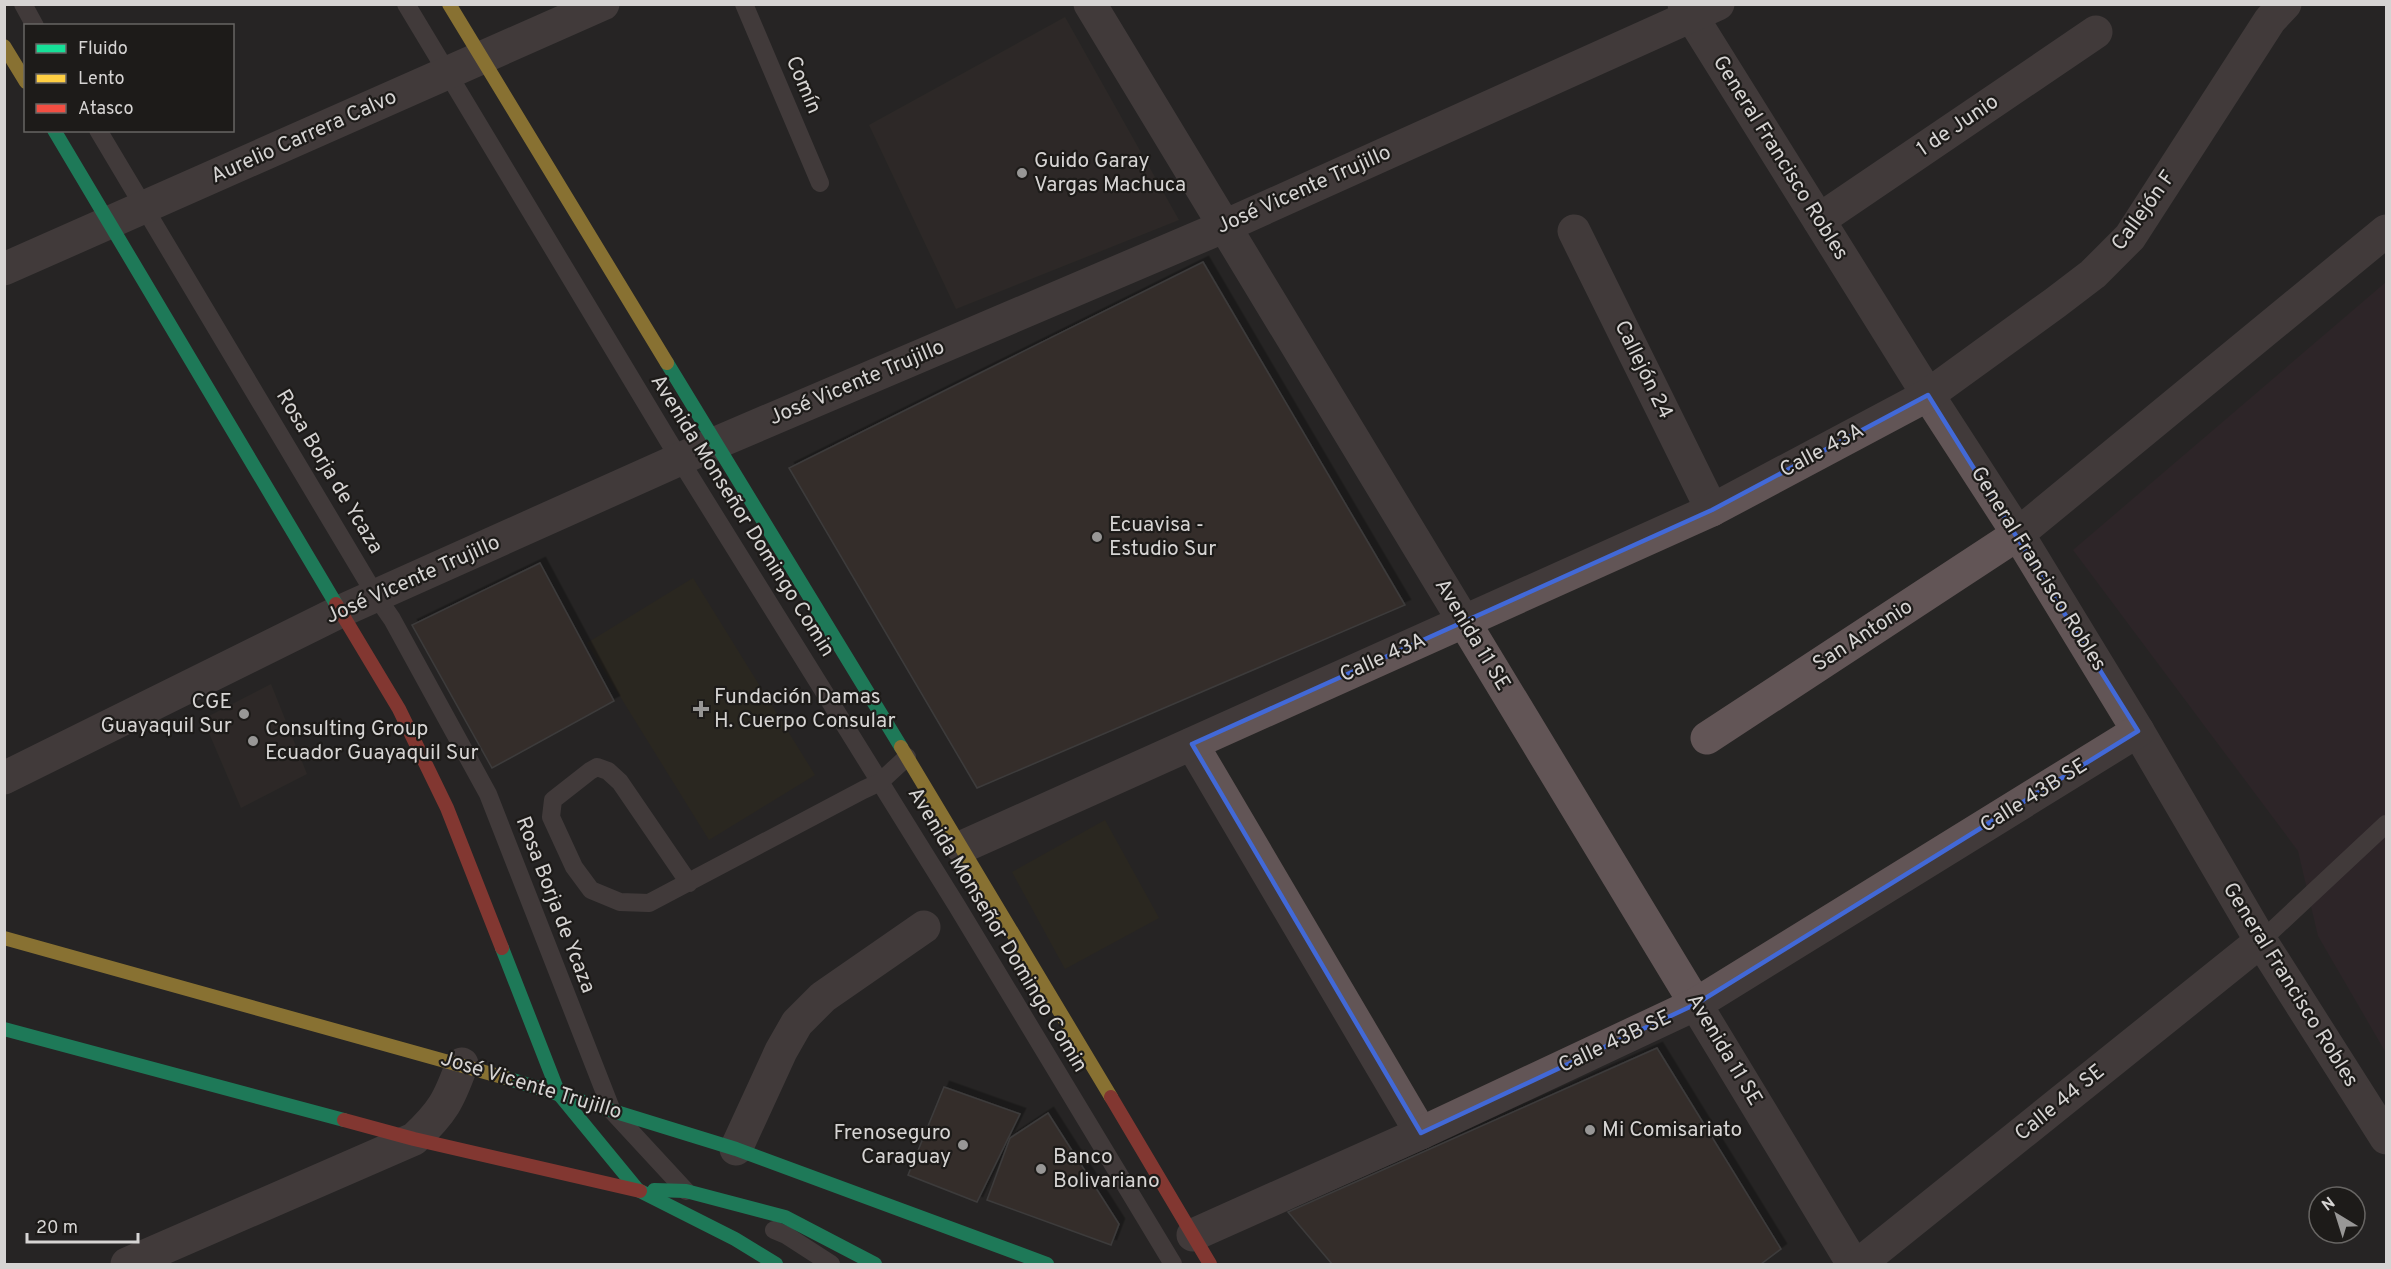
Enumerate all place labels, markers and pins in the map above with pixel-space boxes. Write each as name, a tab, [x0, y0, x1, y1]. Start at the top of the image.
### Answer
place label: Guido Garay Vargas Machuca	[1034, 148, 1186, 199]
marker: Guido Garay Vargas Machuca	[1015, 166, 1029, 180]
place label: Ecuavisa - Estudio Sur	[1109, 512, 1216, 563]
marker: Ecuavisa - Estudio Sur	[1090, 530, 1104, 544]
place label: Fundación Damas H. Cuerpo Consular	[714, 684, 896, 735]
place label: CGE Guayaquil Sur	[100, 689, 232, 740]
marker: Fundación Damas H. Cuerpo Consular	[692, 700, 710, 718]
marker: CGE Guayaquil Sur	[237, 707, 251, 721]
place label: Consulting Group Ecuador Guayaquil Sur	[265, 716, 479, 767]
marker: Consulting Group Ecuador Guayaquil Sur	[246, 734, 260, 748]
place label: Mi Comisariato	[1602, 1117, 1742, 1144]
place label: Frenoseguro Caraguay	[834, 1120, 951, 1171]
marker: Mi Comisariato	[1583, 1123, 1597, 1137]
marker: Frenoseguro Caraguay	[956, 1138, 970, 1152]
place label: Banco Bolivariano	[1053, 1144, 1160, 1195]
marker: Banco Bolivariano	[1034, 1162, 1048, 1176]

